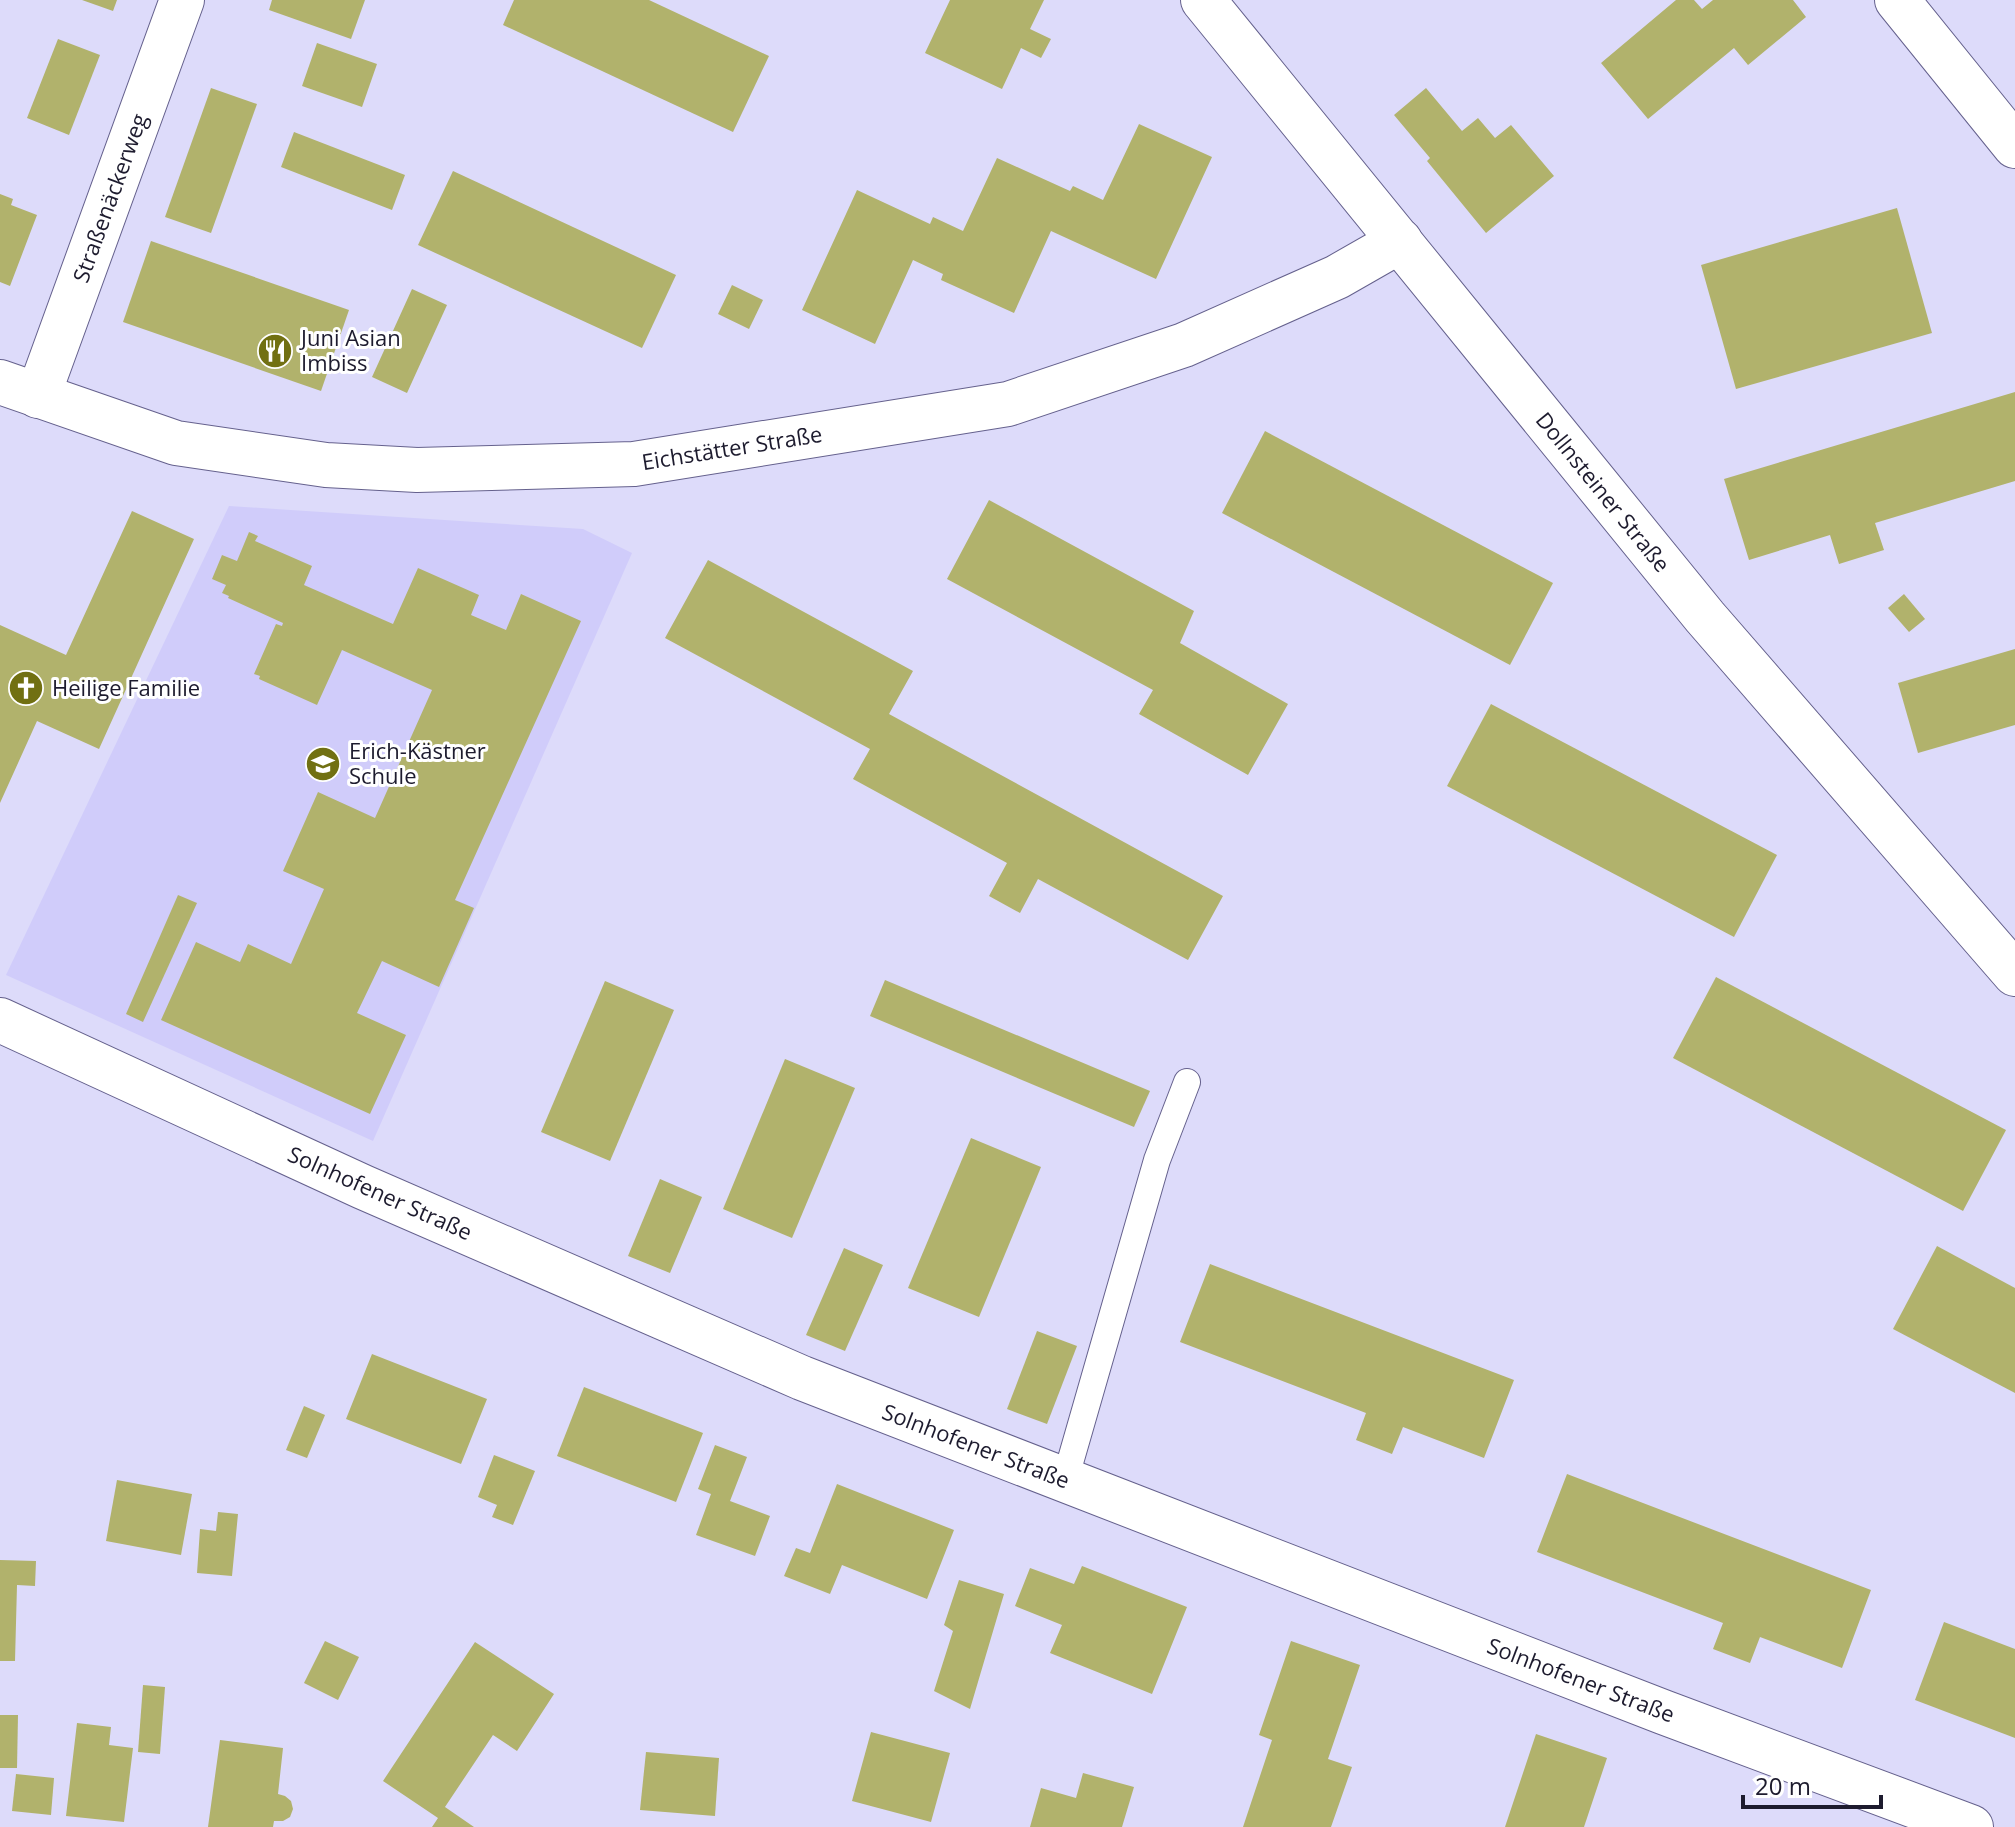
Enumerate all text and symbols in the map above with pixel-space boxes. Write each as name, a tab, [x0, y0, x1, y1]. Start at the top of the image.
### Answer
street label: Straßenäckerweg	[65, 109, 154, 286]
place label: Juni Asian Imbiss	[299, 322, 401, 377]
restaurant icon: Juni Asian Imbiss	[256, 332, 294, 370]
street label: Dollnsteiner Straße	[1530, 405, 1678, 578]
street label: Eichstätter Straße	[639, 418, 824, 476]
church icon: Heilige Familie	[7, 669, 45, 707]
place label: Heilige Familie	[52, 672, 200, 702]
place label: Erich-Kästner Schule	[349, 735, 486, 790]
school or university icon: Erich-Kästner Schule	[304, 745, 342, 783]
street label: Solnhofener Straße	[284, 1138, 477, 1246]
street label: Solnhofener Straße	[878, 1395, 1074, 1495]
street label: Solnhofener Straße	[1483, 1629, 1679, 1729]
scale bar	[1743, 1759, 1881, 1809]
text: 20 m	[1755, 1769, 1811, 1802]

